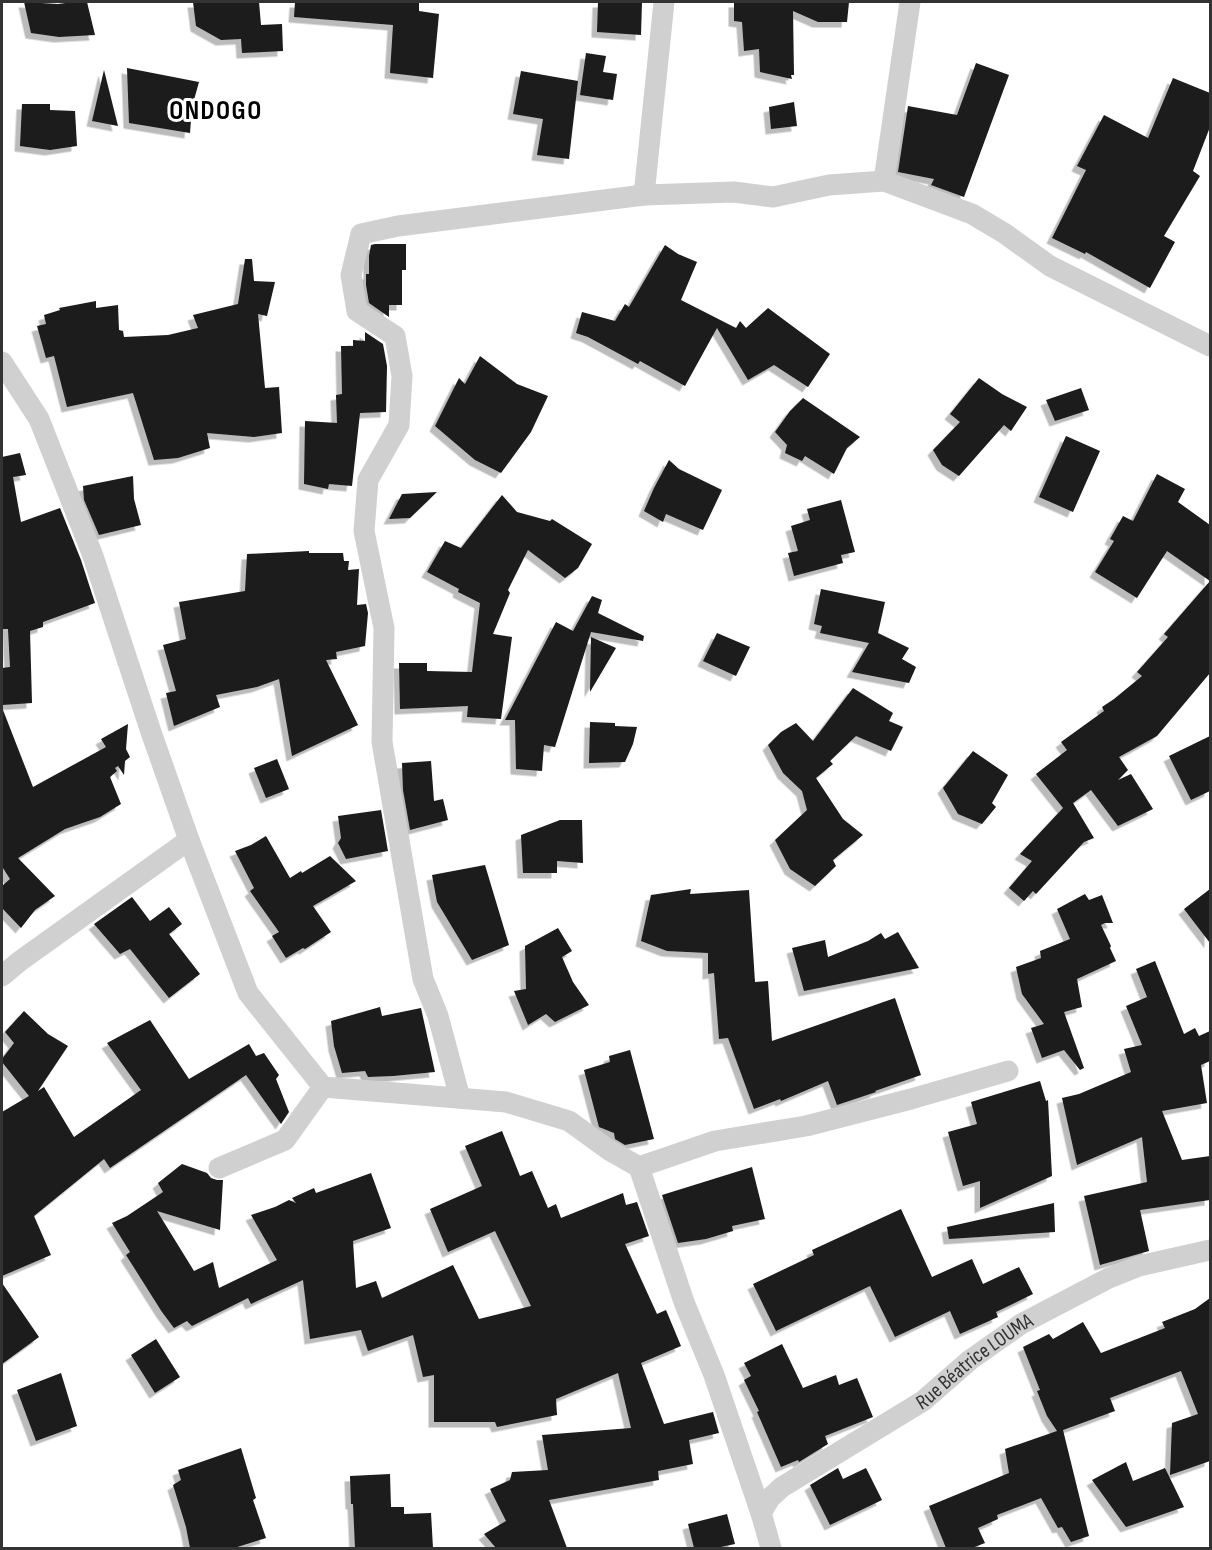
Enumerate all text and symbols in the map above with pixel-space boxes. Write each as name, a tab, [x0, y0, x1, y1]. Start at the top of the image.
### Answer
district label: ONDOGO	[169, 95, 263, 127]
street label: Rue Béatrice LOUMA	[912, 1308, 1038, 1415]

